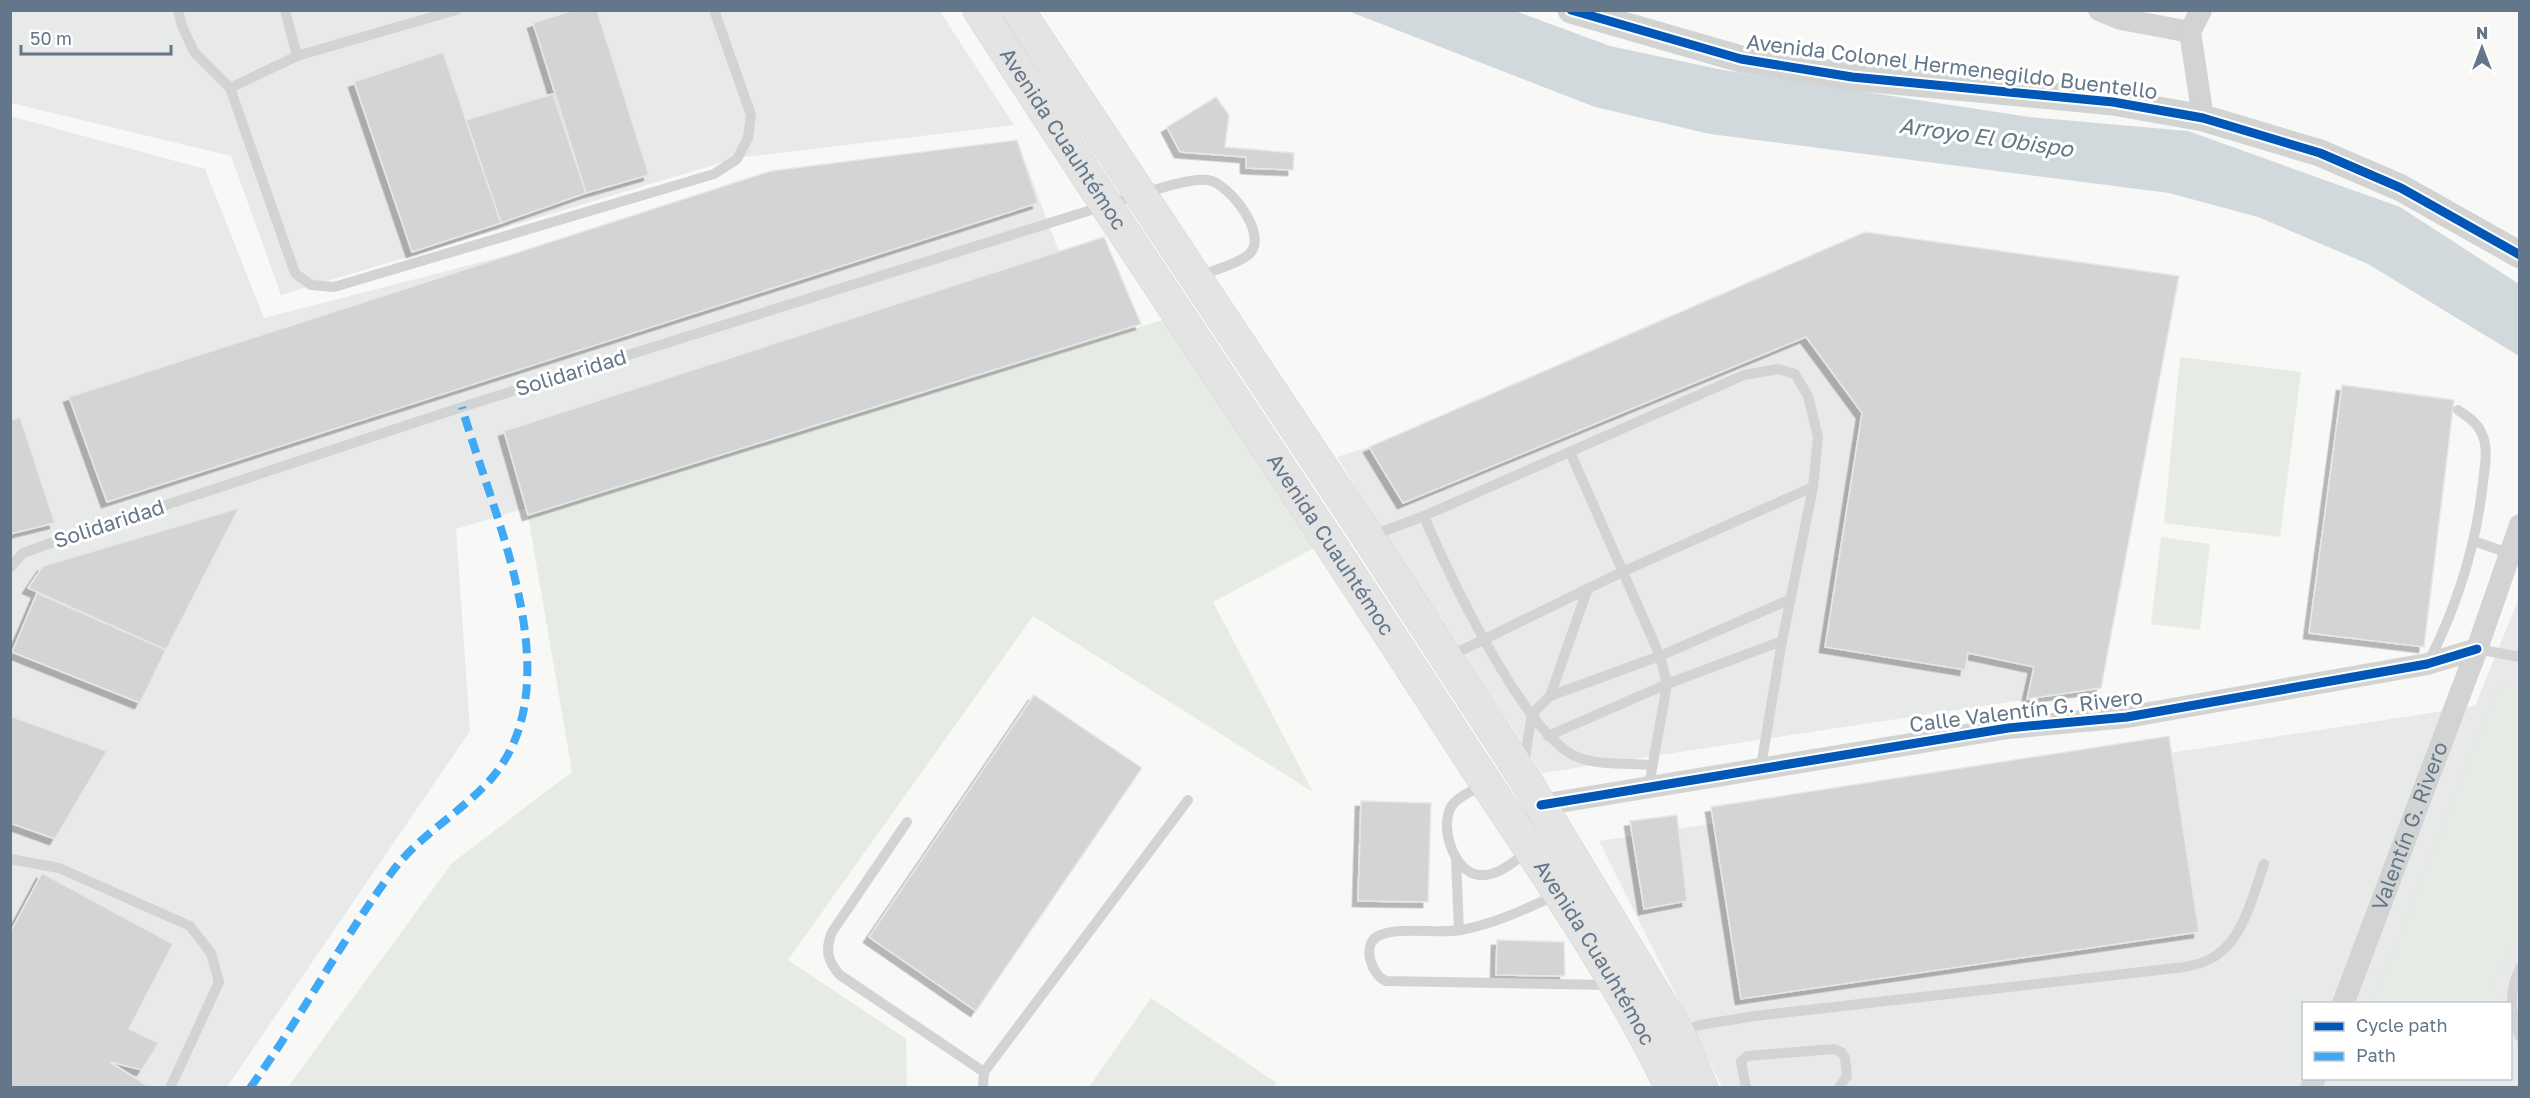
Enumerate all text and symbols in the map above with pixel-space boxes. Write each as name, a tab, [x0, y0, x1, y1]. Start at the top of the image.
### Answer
scale bar	[21, 18, 171, 56]
north arrow	[2452, 18, 2512, 78]
text: N	[2476, 23, 2488, 43]
text: 50 m	[30, 27, 72, 49]
street label: Avenida Colonel Hermenegildo Buentello	[1745, 28, 2159, 104]
street label: Avenida Cuauhtémoc	[995, 43, 1133, 235]
water label: Arroyo El Obispo	[1898, 111, 2076, 162]
street label: Solidaridad	[512, 343, 629, 401]
street label: Avenida Cuauhtémoc	[1262, 448, 1401, 640]
street label: Solidaridad	[50, 493, 167, 553]
street label: Calle Valentín G. Rivero	[1908, 683, 2144, 737]
street label: Valentín G. Rivero	[2366, 738, 2453, 914]
street label: Avenida Cuauhtémoc	[1529, 855, 1661, 1050]
legend	[2302, 1002, 2512, 1080]
text: Cycle path	[2356, 1014, 2448, 1036]
text: Path	[2356, 1044, 2396, 1066]

